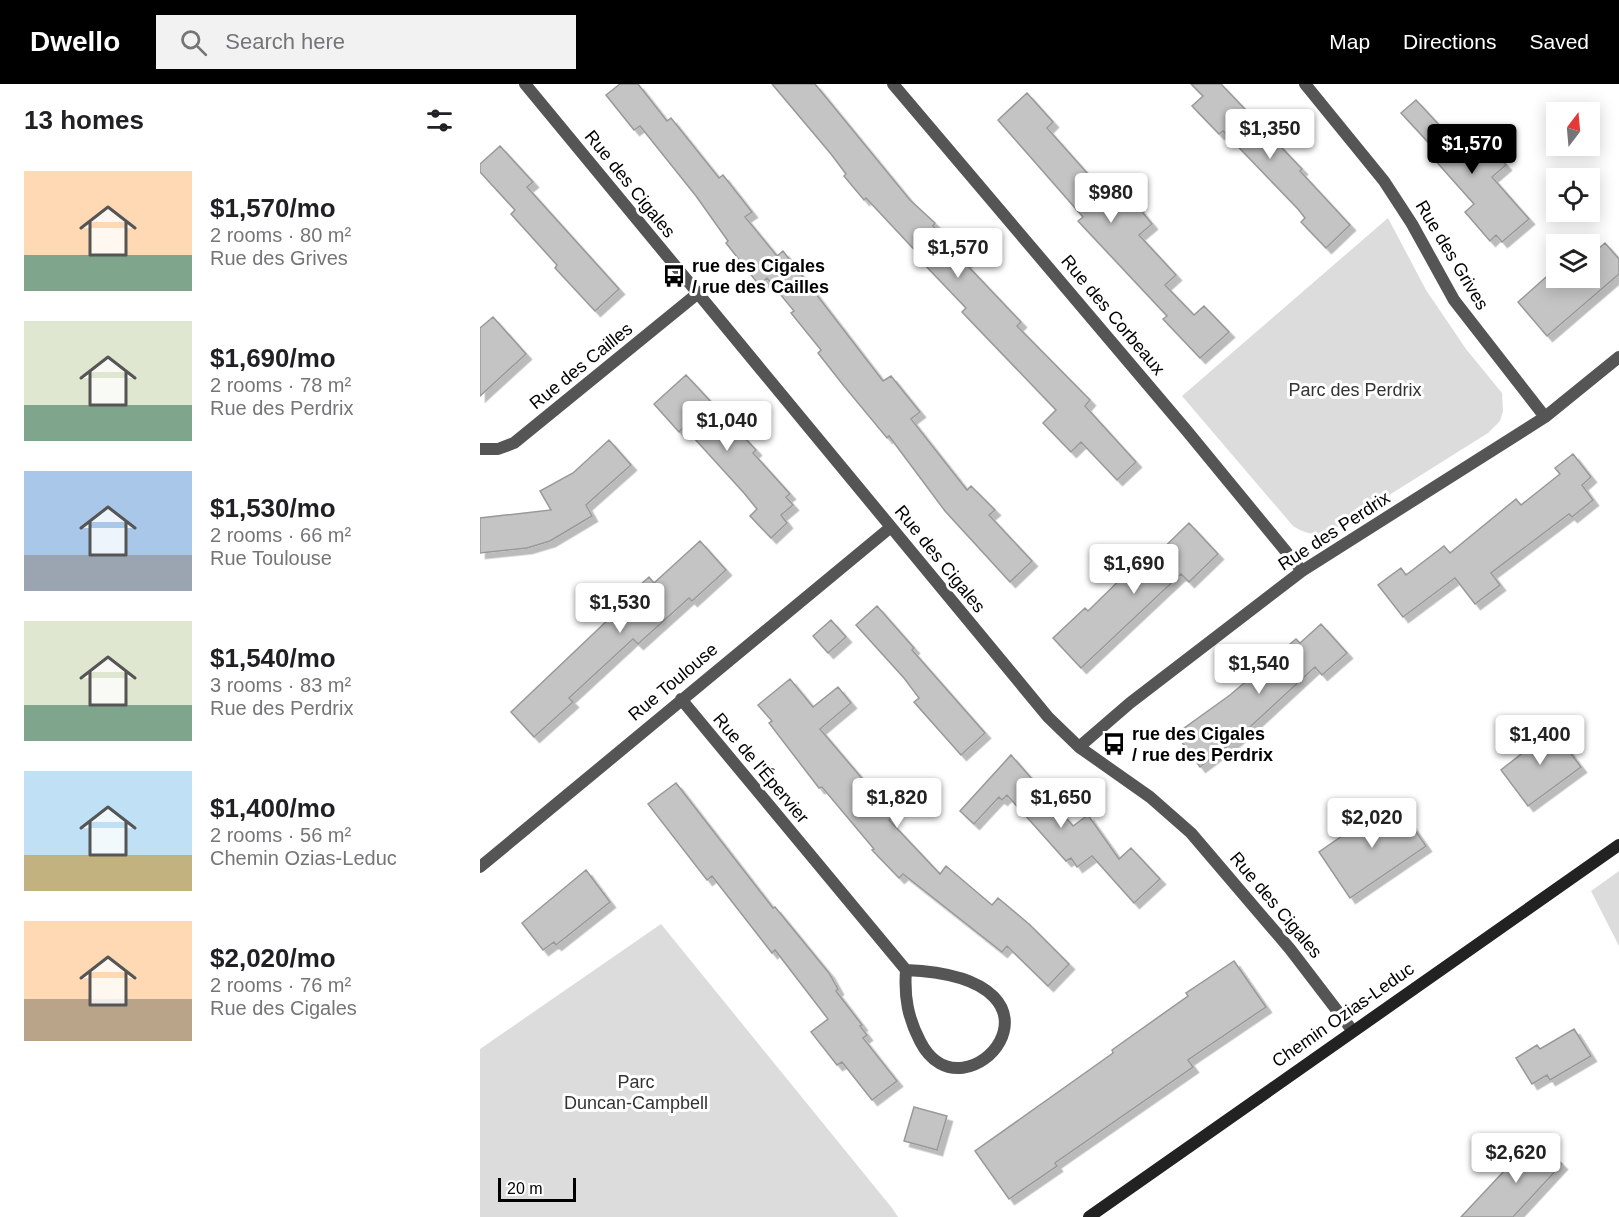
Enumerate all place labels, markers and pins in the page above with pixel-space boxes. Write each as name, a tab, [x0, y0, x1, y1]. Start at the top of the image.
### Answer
pin: $1,350	[1221, 109, 1319, 160]
pin: $1,570	[1423, 124, 1521, 175]
pin: $980	[1075, 173, 1147, 224]
pin: $1,570	[909, 228, 1007, 279]
place label: rue des Cigales / rue des Cailles	[692, 256, 829, 297]
bus stop icon: rue des Cigales / rue des Cailles	[661, 263, 687, 289]
pin: $1,040	[678, 401, 776, 452]
pin: $1,690	[1085, 544, 1183, 595]
pin: $1,530	[571, 583, 669, 634]
pin: $1,540	[1210, 644, 1308, 695]
pin: $1,400	[1491, 715, 1589, 766]
place label: rue des Cigales / rue des Perdrix	[1132, 724, 1273, 765]
bus stop icon: rue des Cigales / rue des Perdrix	[1101, 731, 1127, 757]
pin: $1,820	[848, 778, 946, 829]
pin: $1,650	[1012, 778, 1110, 829]
pin: $2,020	[1323, 798, 1421, 849]
pin: $2,620	[1467, 1133, 1565, 1184]

